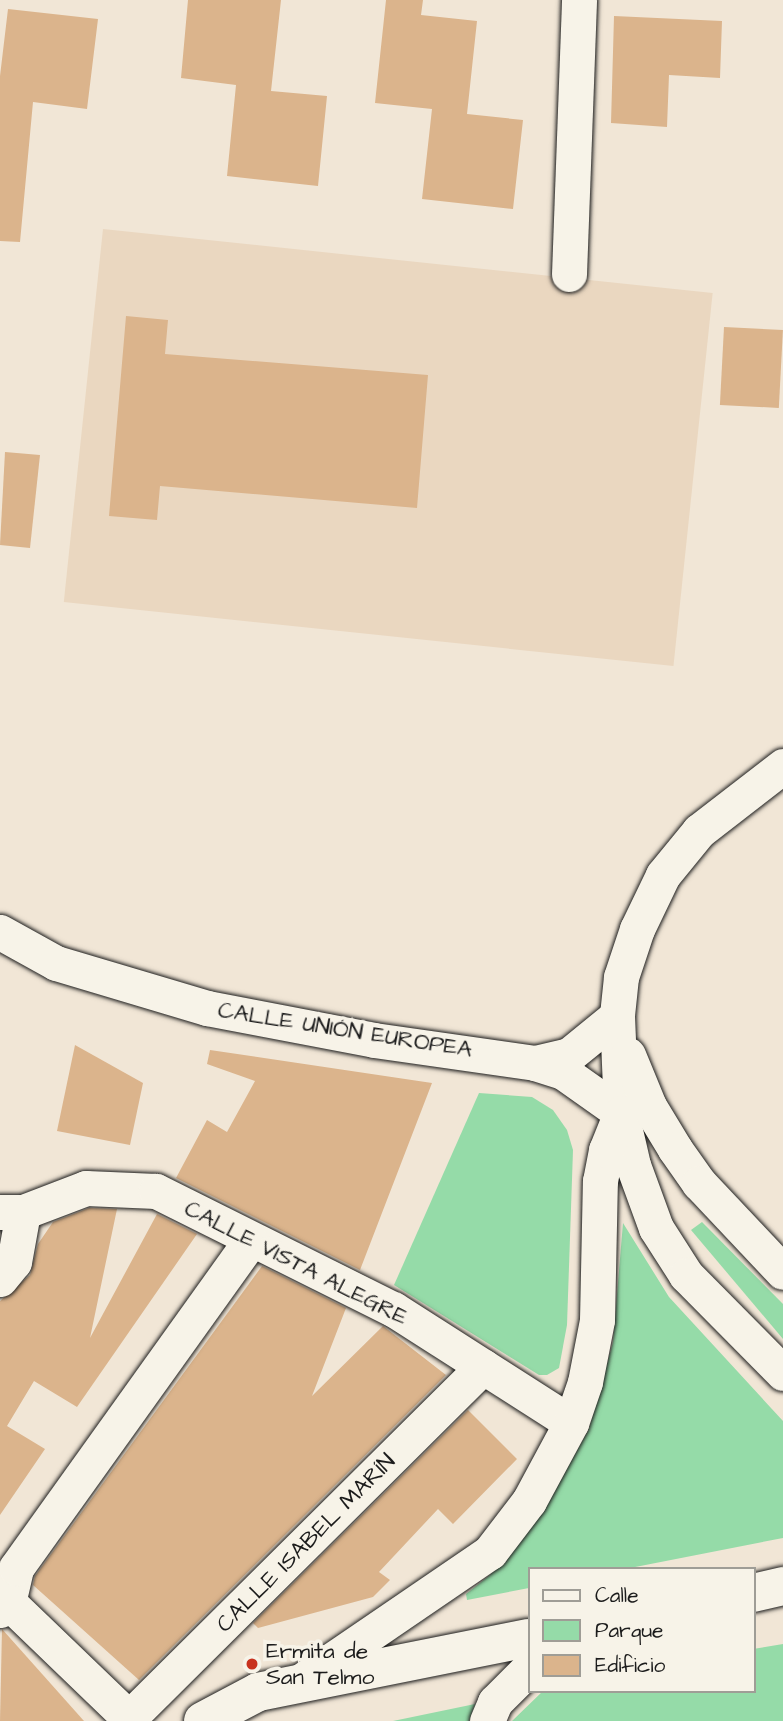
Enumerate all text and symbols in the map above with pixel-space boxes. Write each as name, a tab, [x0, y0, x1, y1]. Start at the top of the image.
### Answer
street label: CALLE UNIÓN EUROPEA	[216, 996, 474, 1064]
street label: CALLE VISTA ALEGRE	[180, 1195, 412, 1331]
street label: CALLE ISABEL MARÍN	[211, 1448, 401, 1638]
legend	[528, 1567, 755, 1693]
text: Calle	[595, 1581, 639, 1610]
text: Parque	[595, 1616, 663, 1645]
place label: Ermita de San Telmo	[266, 1637, 374, 1691]
text: Edificio	[595, 1651, 665, 1680]
marker: Ermita de San Telmo	[244, 1656, 260, 1672]

